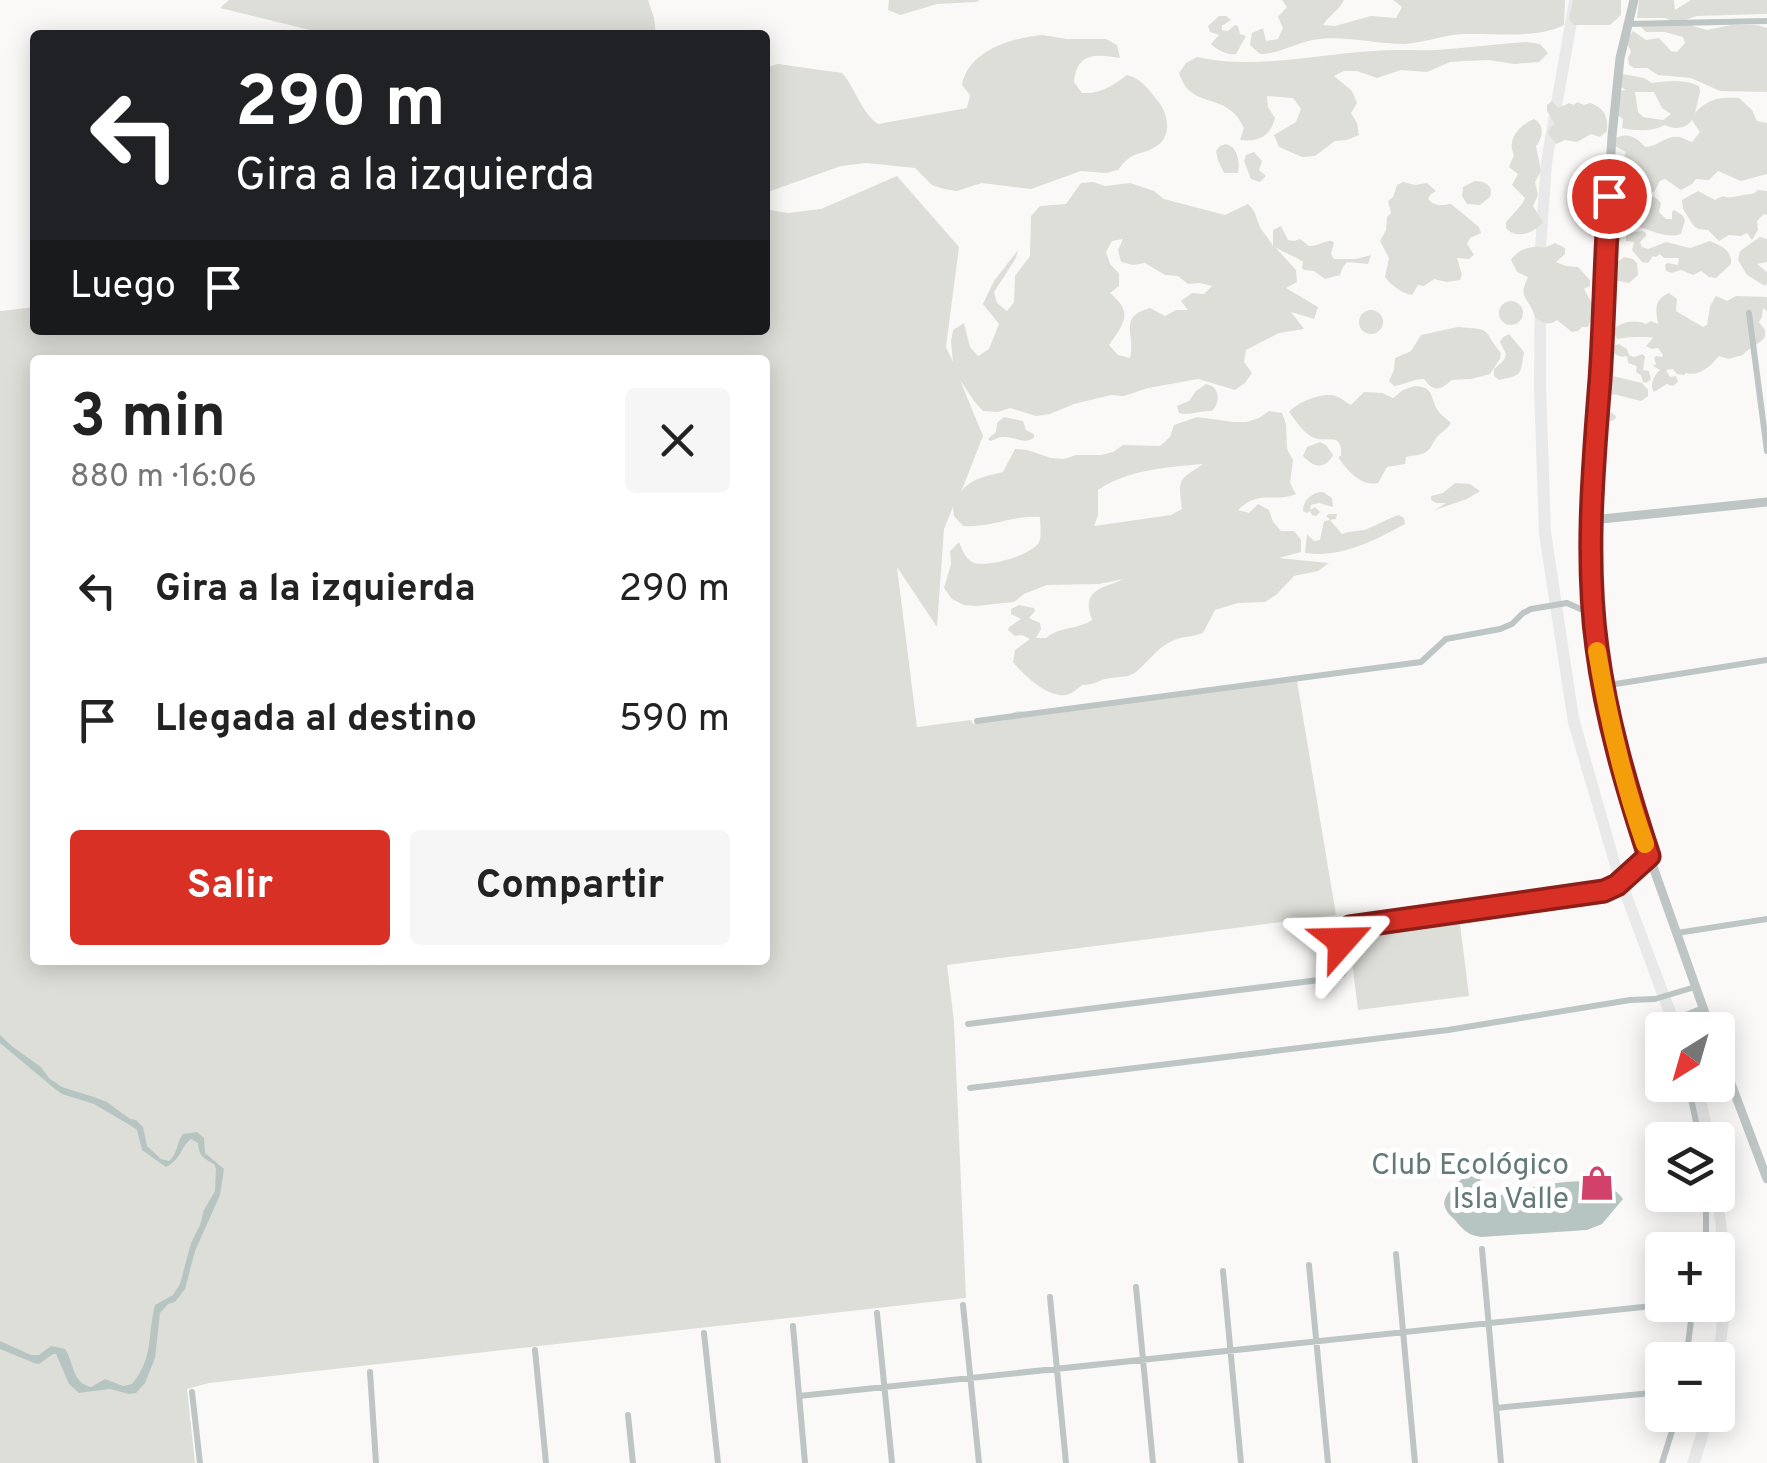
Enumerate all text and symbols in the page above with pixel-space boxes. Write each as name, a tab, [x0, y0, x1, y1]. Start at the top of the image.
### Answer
text: 290 m	[235, 62, 446, 151]
icon: left	[70, 70, 200, 200]
text: Gira a la izquierda	[235, 149, 594, 206]
pin	[1567, 154, 1652, 239]
icon: arrive	[1582, 169, 1637, 224]
icon: arrive	[196, 260, 251, 315]
text: Luego	[70, 263, 176, 312]
text: 3 min	[70, 382, 226, 458]
button: close	[625, 388, 730, 493]
text: 880 m · 16:06	[70, 458, 257, 498]
icon: left	[70, 563, 125, 618]
text: Gira a la izquierda	[155, 566, 476, 615]
text: 290 m	[619, 566, 730, 615]
icon: arrive	[70, 693, 125, 748]
text: Llegada al destino	[155, 696, 477, 745]
text: 590 m	[619, 696, 730, 745]
button: Salir	[70, 830, 390, 945]
button: Compartir	[410, 830, 730, 945]
position arrow	[1290, 889, 1394, 993]
north arrow	[1645, 1012, 1735, 1102]
map controls	[1645, 1012, 1735, 1432]
button: layers	[1645, 1122, 1735, 1212]
place label: Club Ecológico Isla Valle	[1371, 1148, 1569, 1219]
shop icon: Club Ecológico Isla Valle	[1578, 1164, 1616, 1202]
button: +	[1645, 1232, 1735, 1322]
button: −	[1645, 1342, 1735, 1432]

